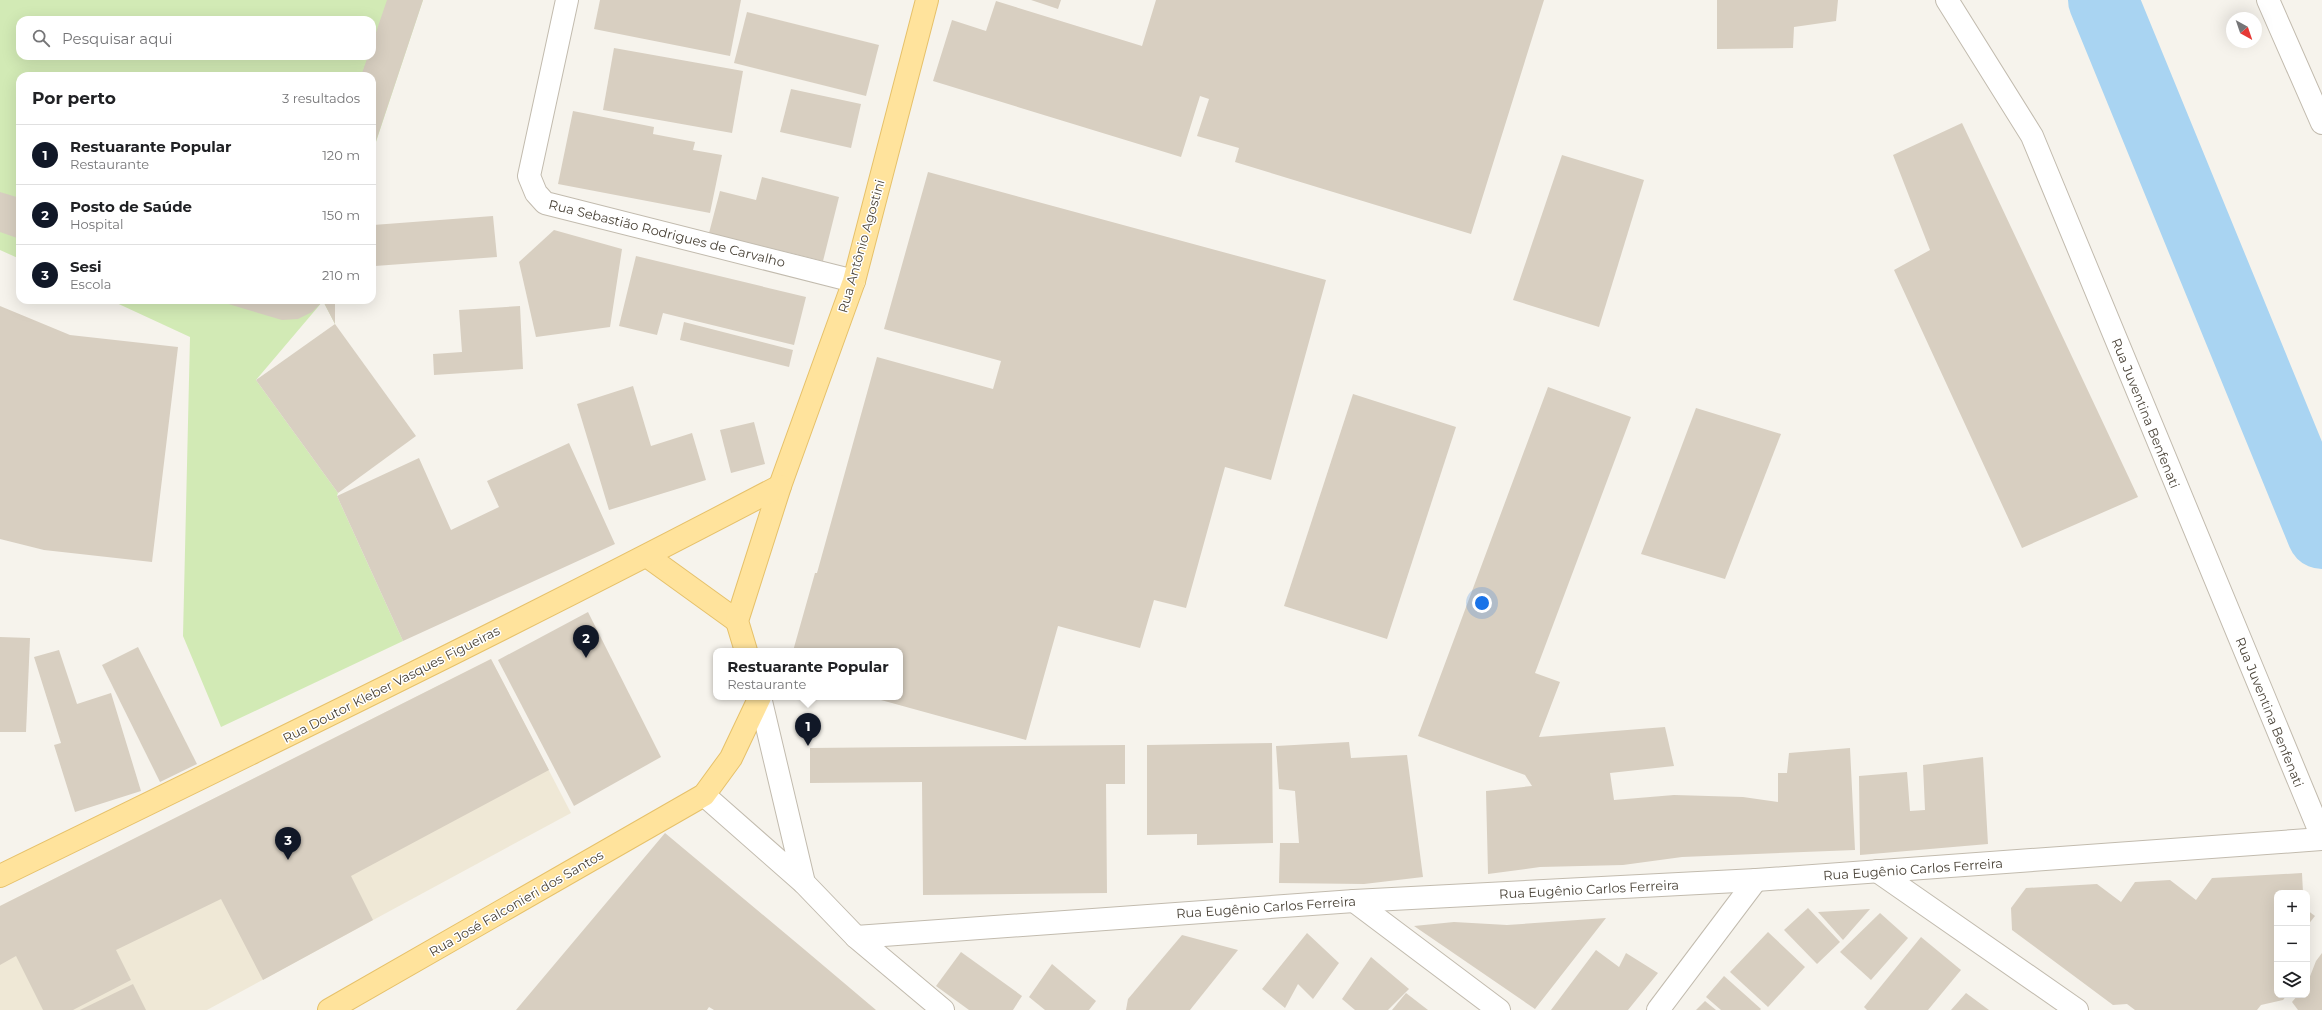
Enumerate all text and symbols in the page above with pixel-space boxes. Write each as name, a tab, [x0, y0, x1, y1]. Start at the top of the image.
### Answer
north arrow	[2226, 12, 2262, 48]
search box	[16, 16, 376, 60]
icon: search	[30, 27, 52, 49]
text: Pesquisar aqui	[62, 29, 173, 48]
text: Por perto	[32, 88, 116, 108]
text: 3 resultados	[282, 90, 360, 106]
text: Restuarante Popular	[70, 137, 232, 156]
text: 1	[42, 147, 48, 163]
text: 120 m	[322, 147, 360, 163]
text: Restaurante	[70, 156, 149, 172]
street label: Rua Antônio Agostini	[834, 177, 888, 315]
street label: Rua Sebastião Rodrigues de Carvalho	[547, 196, 787, 270]
text: Posto de Saúde	[70, 197, 192, 216]
text: 2	[41, 207, 49, 223]
text: 150 m	[322, 207, 360, 223]
text: Hospital	[70, 216, 123, 232]
text: Sesi	[70, 257, 102, 276]
text: 3	[41, 267, 49, 283]
text: 210 m	[322, 267, 360, 283]
text: Escola	[70, 276, 111, 292]
street label: Rua Juventina Benfenati	[2109, 336, 2183, 490]
your location	[1472, 593, 1492, 613]
street label: Rua Doutor Kleber Vasques Figueiras	[280, 622, 502, 746]
pin: 2	[573, 625, 599, 658]
street label: Rua Juventina Benfenati	[2233, 635, 2307, 789]
popup	[713, 648, 903, 700]
text: Restuarante Popular	[727, 657, 889, 676]
text: Restaurante	[727, 676, 806, 692]
pin: 1	[795, 713, 821, 746]
pin: 3	[275, 827, 301, 860]
street label: Rua José Falconieri dos Santos	[426, 846, 606, 960]
street label: Rua Eugênio Carlos Ferreira	[1823, 855, 2003, 883]
street label: Rua Eugênio Carlos Ferreira	[1499, 876, 1679, 902]
map controls	[2274, 890, 2310, 998]
button: +	[2274, 890, 2310, 926]
street label: Rua Eugênio Carlos Ferreira	[1176, 893, 1356, 921]
button: −	[2274, 926, 2310, 962]
button: layers	[2274, 962, 2310, 998]

